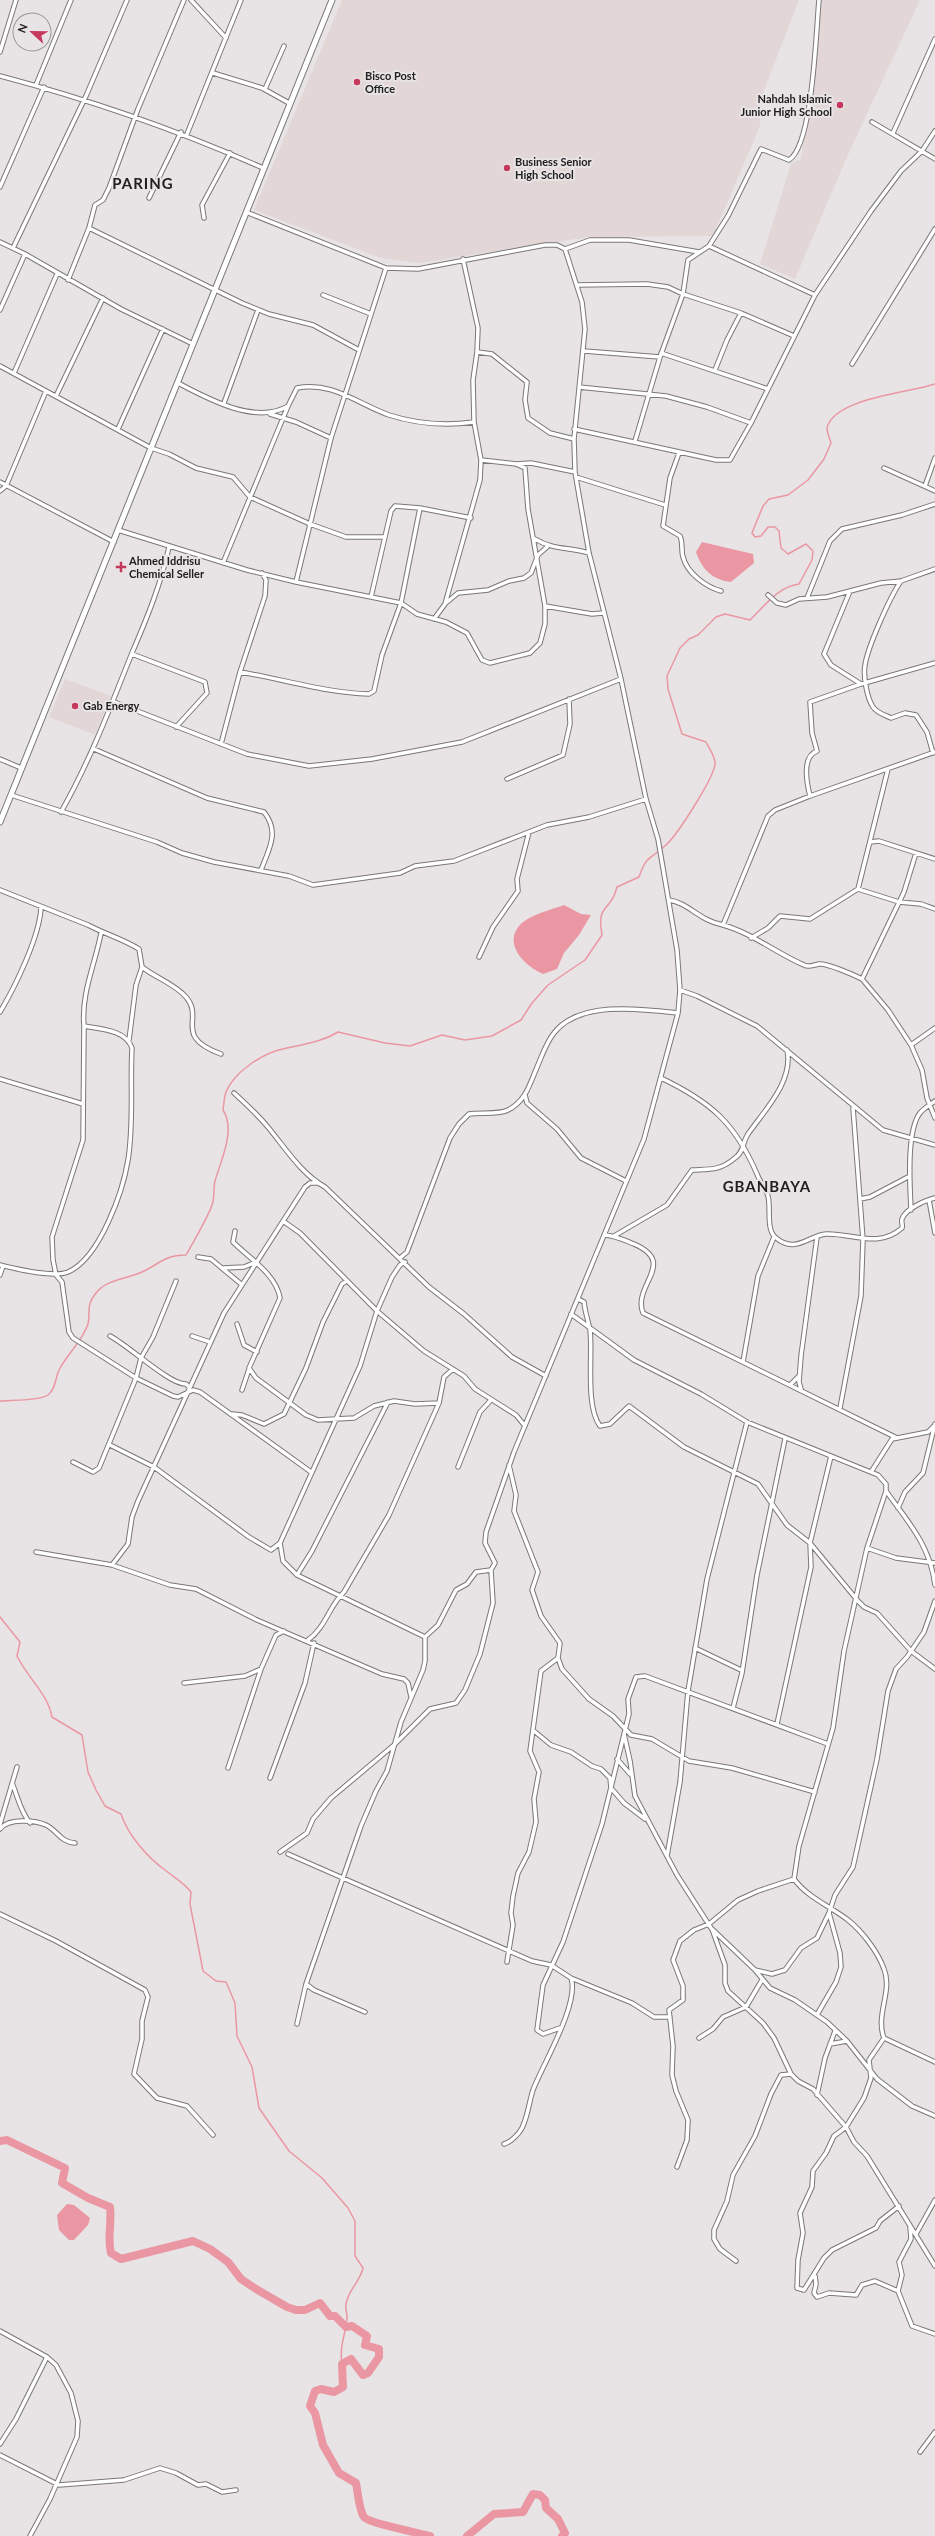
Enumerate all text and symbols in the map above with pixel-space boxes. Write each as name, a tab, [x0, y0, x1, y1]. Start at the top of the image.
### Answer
north arrow	[12, 12, 52, 52]
text: N	[15, 22, 30, 34]
place label: Bisco Post Office	[365, 69, 417, 95]
marker: Bisco Post Office	[352, 77, 362, 87]
place label: Nahdah Islamic Junior High School	[741, 92, 833, 118]
marker: Nahdah Islamic Junior High School	[835, 100, 845, 110]
place label: Business Senior High School	[515, 155, 593, 181]
marker: Business Senior High School	[502, 163, 512, 173]
district label: PARING	[112, 174, 174, 192]
place label: Ahmed Iddrisu Chemical Seller	[128, 554, 205, 580]
marker: Ahmed Iddrisu Chemical Seller	[116, 562, 126, 572]
place label: Gab Energy	[83, 699, 140, 712]
marker: Gab Energy	[70, 701, 80, 711]
district label: GBANBAYA	[723, 1177, 811, 1195]

